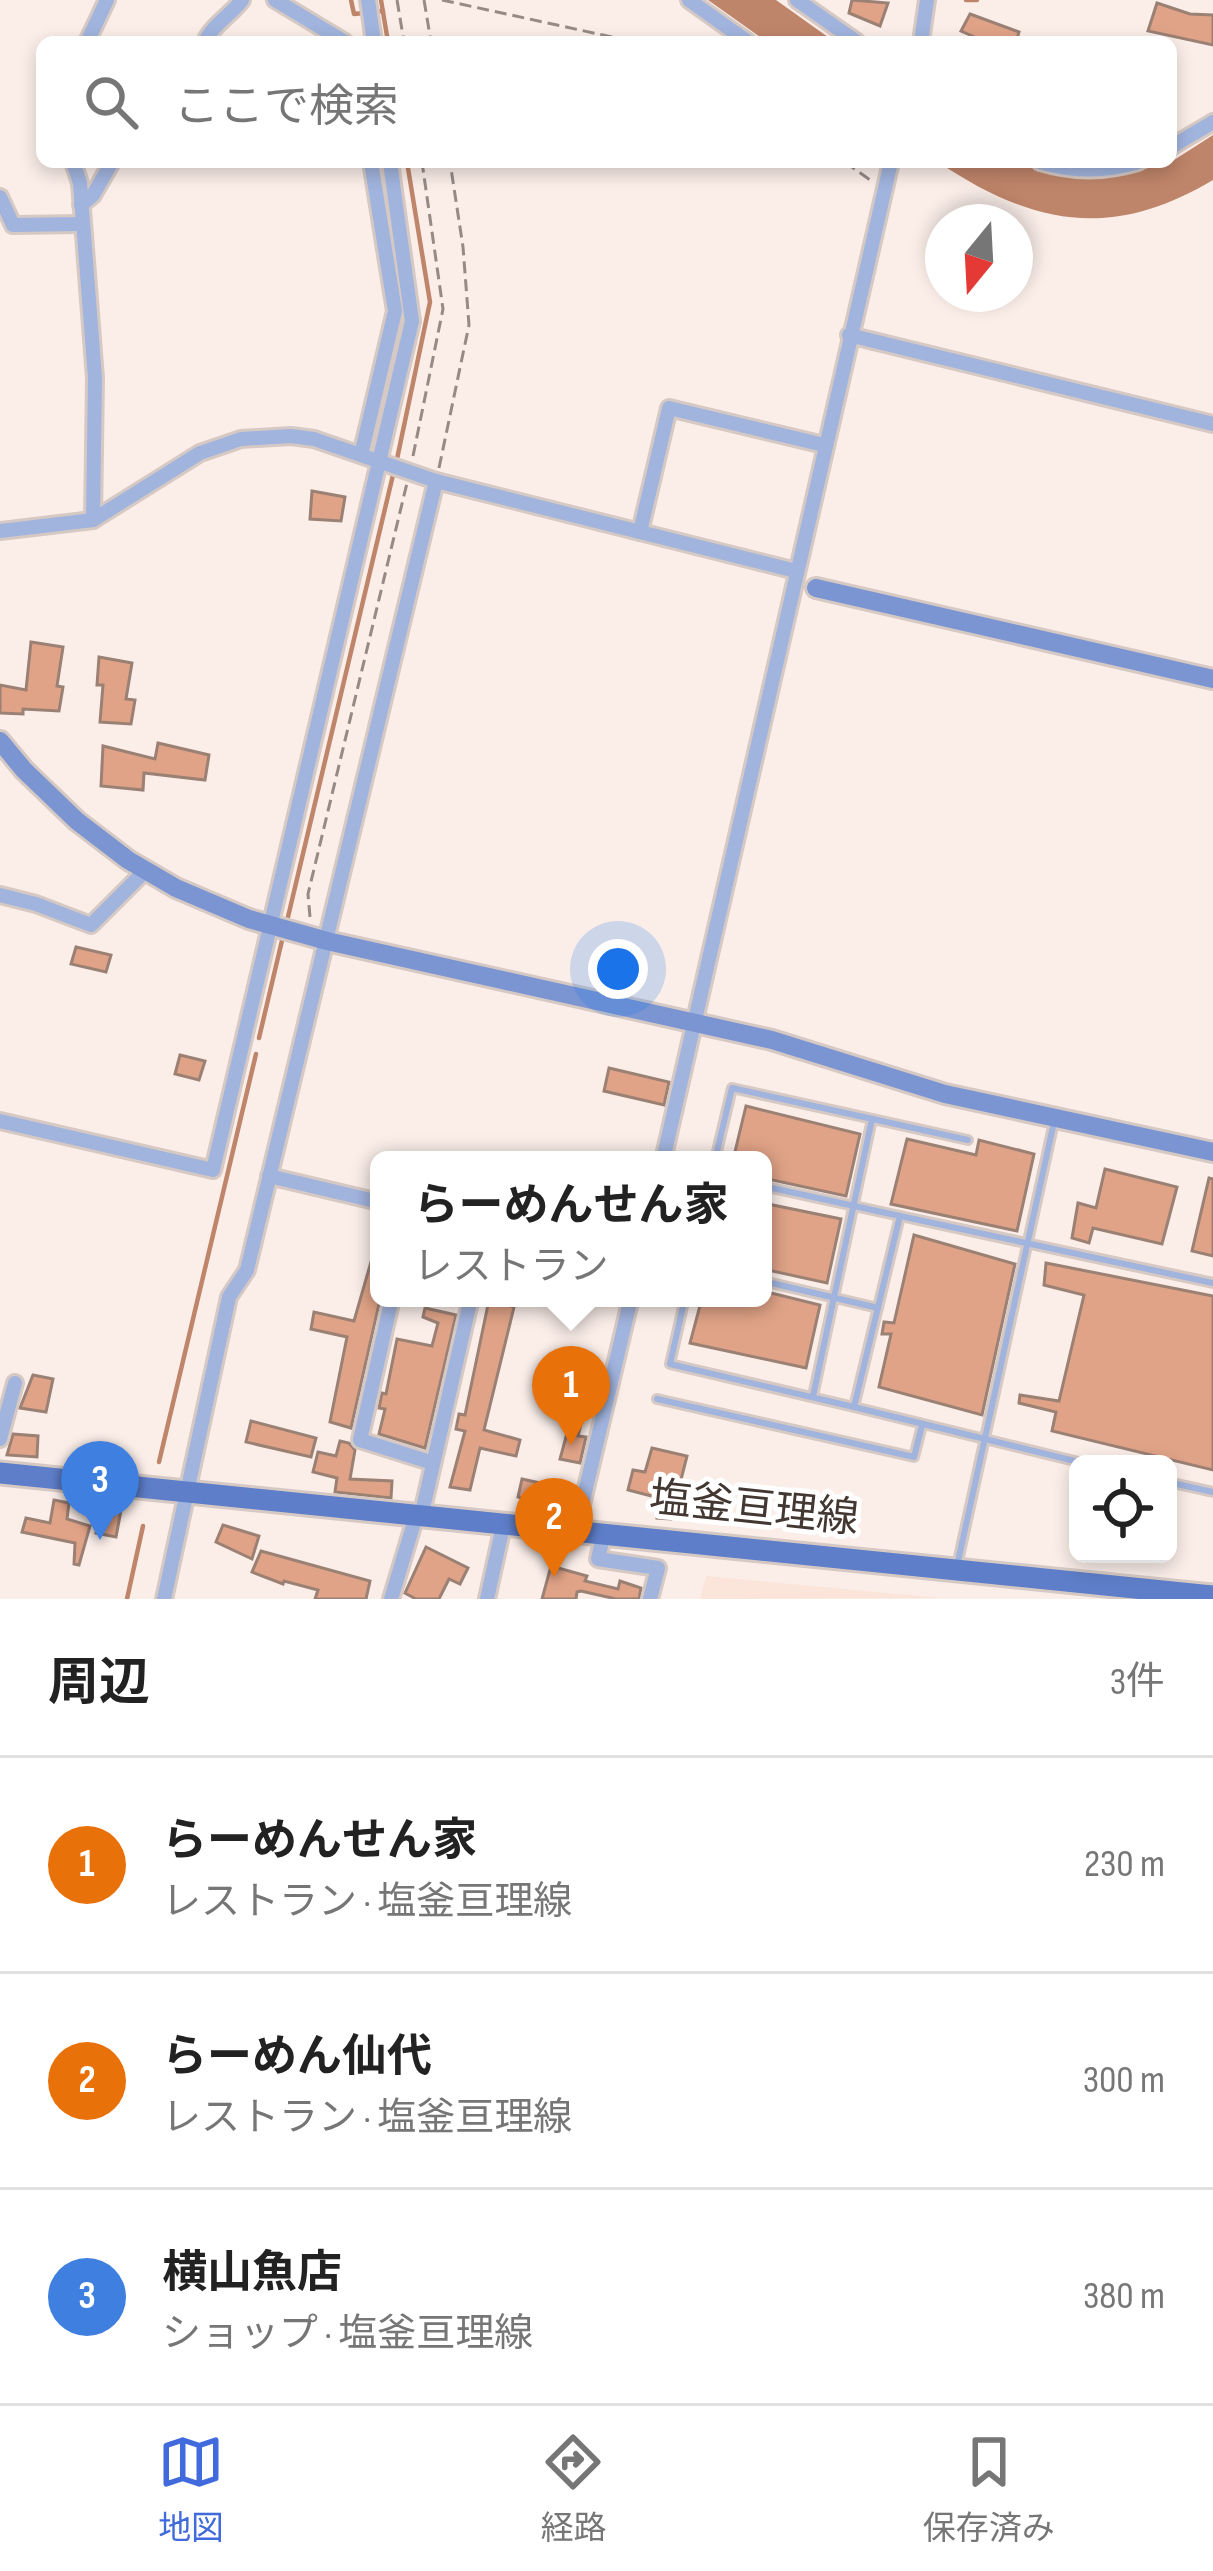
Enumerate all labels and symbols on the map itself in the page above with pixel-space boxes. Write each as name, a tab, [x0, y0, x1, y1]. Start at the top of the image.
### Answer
north arrow	[925, 204, 1033, 312]
your location	[588, 939, 648, 999]
pin: 1	[532, 1346, 610, 1445]
pin: 3	[61, 1441, 139, 1540]
street label: 塩釜亘理線	[647, 1473, 861, 1545]
pin: 2	[515, 1478, 593, 1577]

